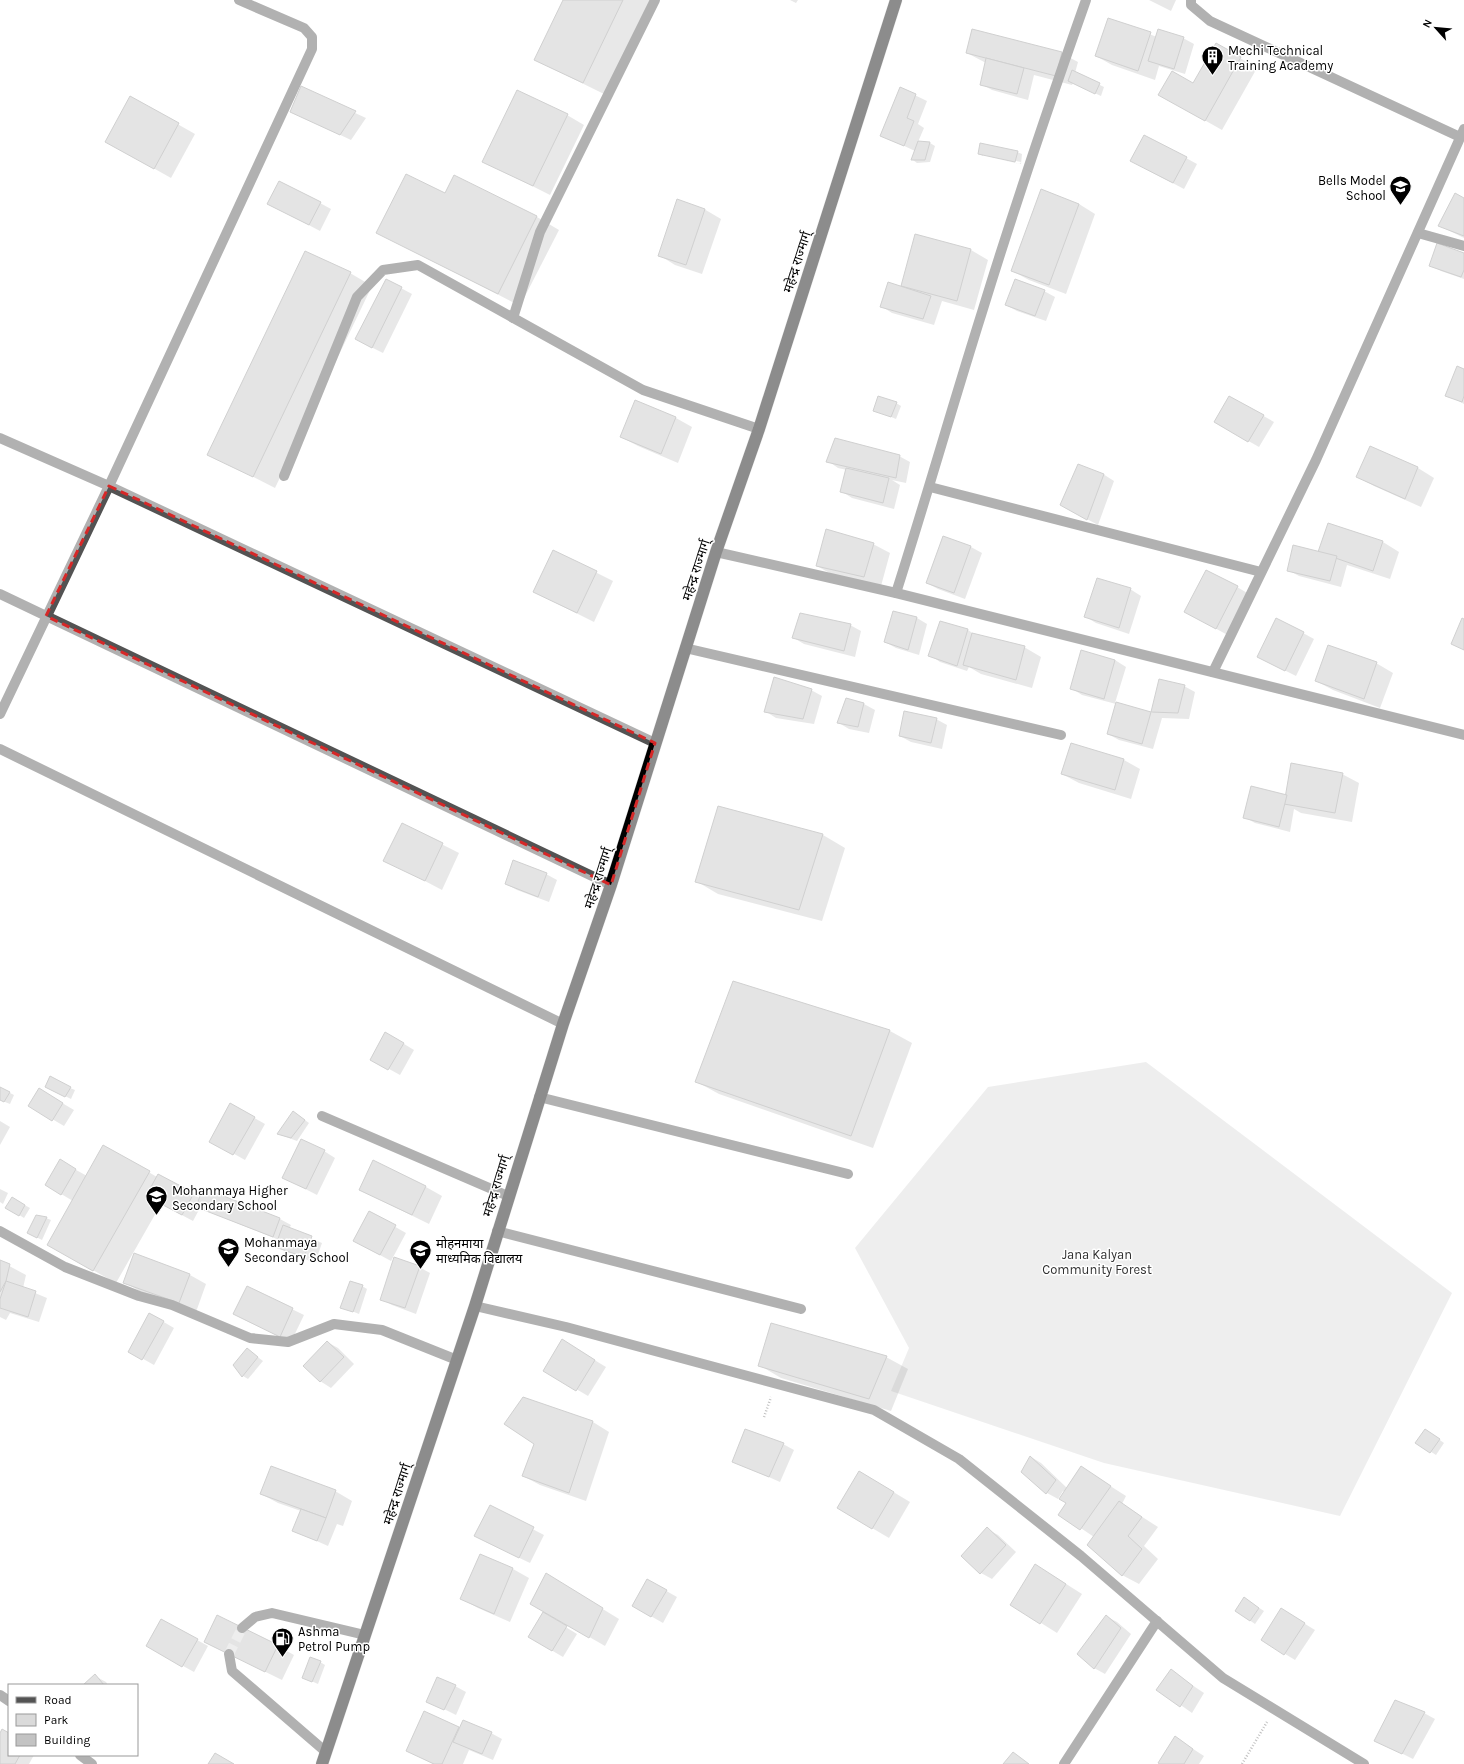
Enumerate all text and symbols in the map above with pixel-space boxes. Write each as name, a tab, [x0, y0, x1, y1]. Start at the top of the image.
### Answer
north arrow	[1416, 8, 1456, 48]
text: N	[1420, 17, 1435, 30]
place label: Mechi Technical Training Academy	[1228, 43, 1333, 73]
building icon: Mechi Technical Training Academy	[1200, 44, 1226, 77]
place label: Bells Model School	[1318, 173, 1386, 203]
school or university icon: Bells Model School	[1388, 174, 1414, 207]
street label: महेन्द्र राज्मार्ग्	[780, 228, 815, 294]
street label: महेन्द्र राज्मार्ग्	[679, 536, 714, 602]
street label: महेन्द्र राज्मार्ग्	[581, 844, 616, 910]
street label: महेन्द्र राज्मार्ग्	[480, 1152, 513, 1218]
place label: Mohanmaya Higher Secondary School	[172, 1183, 288, 1213]
school or university icon: Mohanmaya Higher Secondary School	[143, 1184, 169, 1217]
place label: Mohanmaya Secondary School	[244, 1235, 349, 1265]
school or university icon: Mohanmaya Secondary School	[216, 1236, 242, 1269]
place label: मोहनमाया माध्यमिक विद्यालय	[436, 1236, 523, 1266]
school or university icon: मोहनमाया माध्यमिक विद्यालय	[407, 1237, 433, 1270]
park label: Jana Kalyan Community Forest	[1042, 1247, 1152, 1277]
street label: महेन्द्र राज्मार्ग्	[380, 1460, 415, 1526]
place label: Ashma Petrol Pump	[298, 1624, 370, 1654]
fuel station icon: Ashma Petrol Pump	[269, 1625, 295, 1658]
legend	[8, 1684, 138, 1756]
text: Road	[44, 1693, 72, 1707]
text: Park	[44, 1713, 69, 1727]
text: Building	[44, 1733, 91, 1747]

